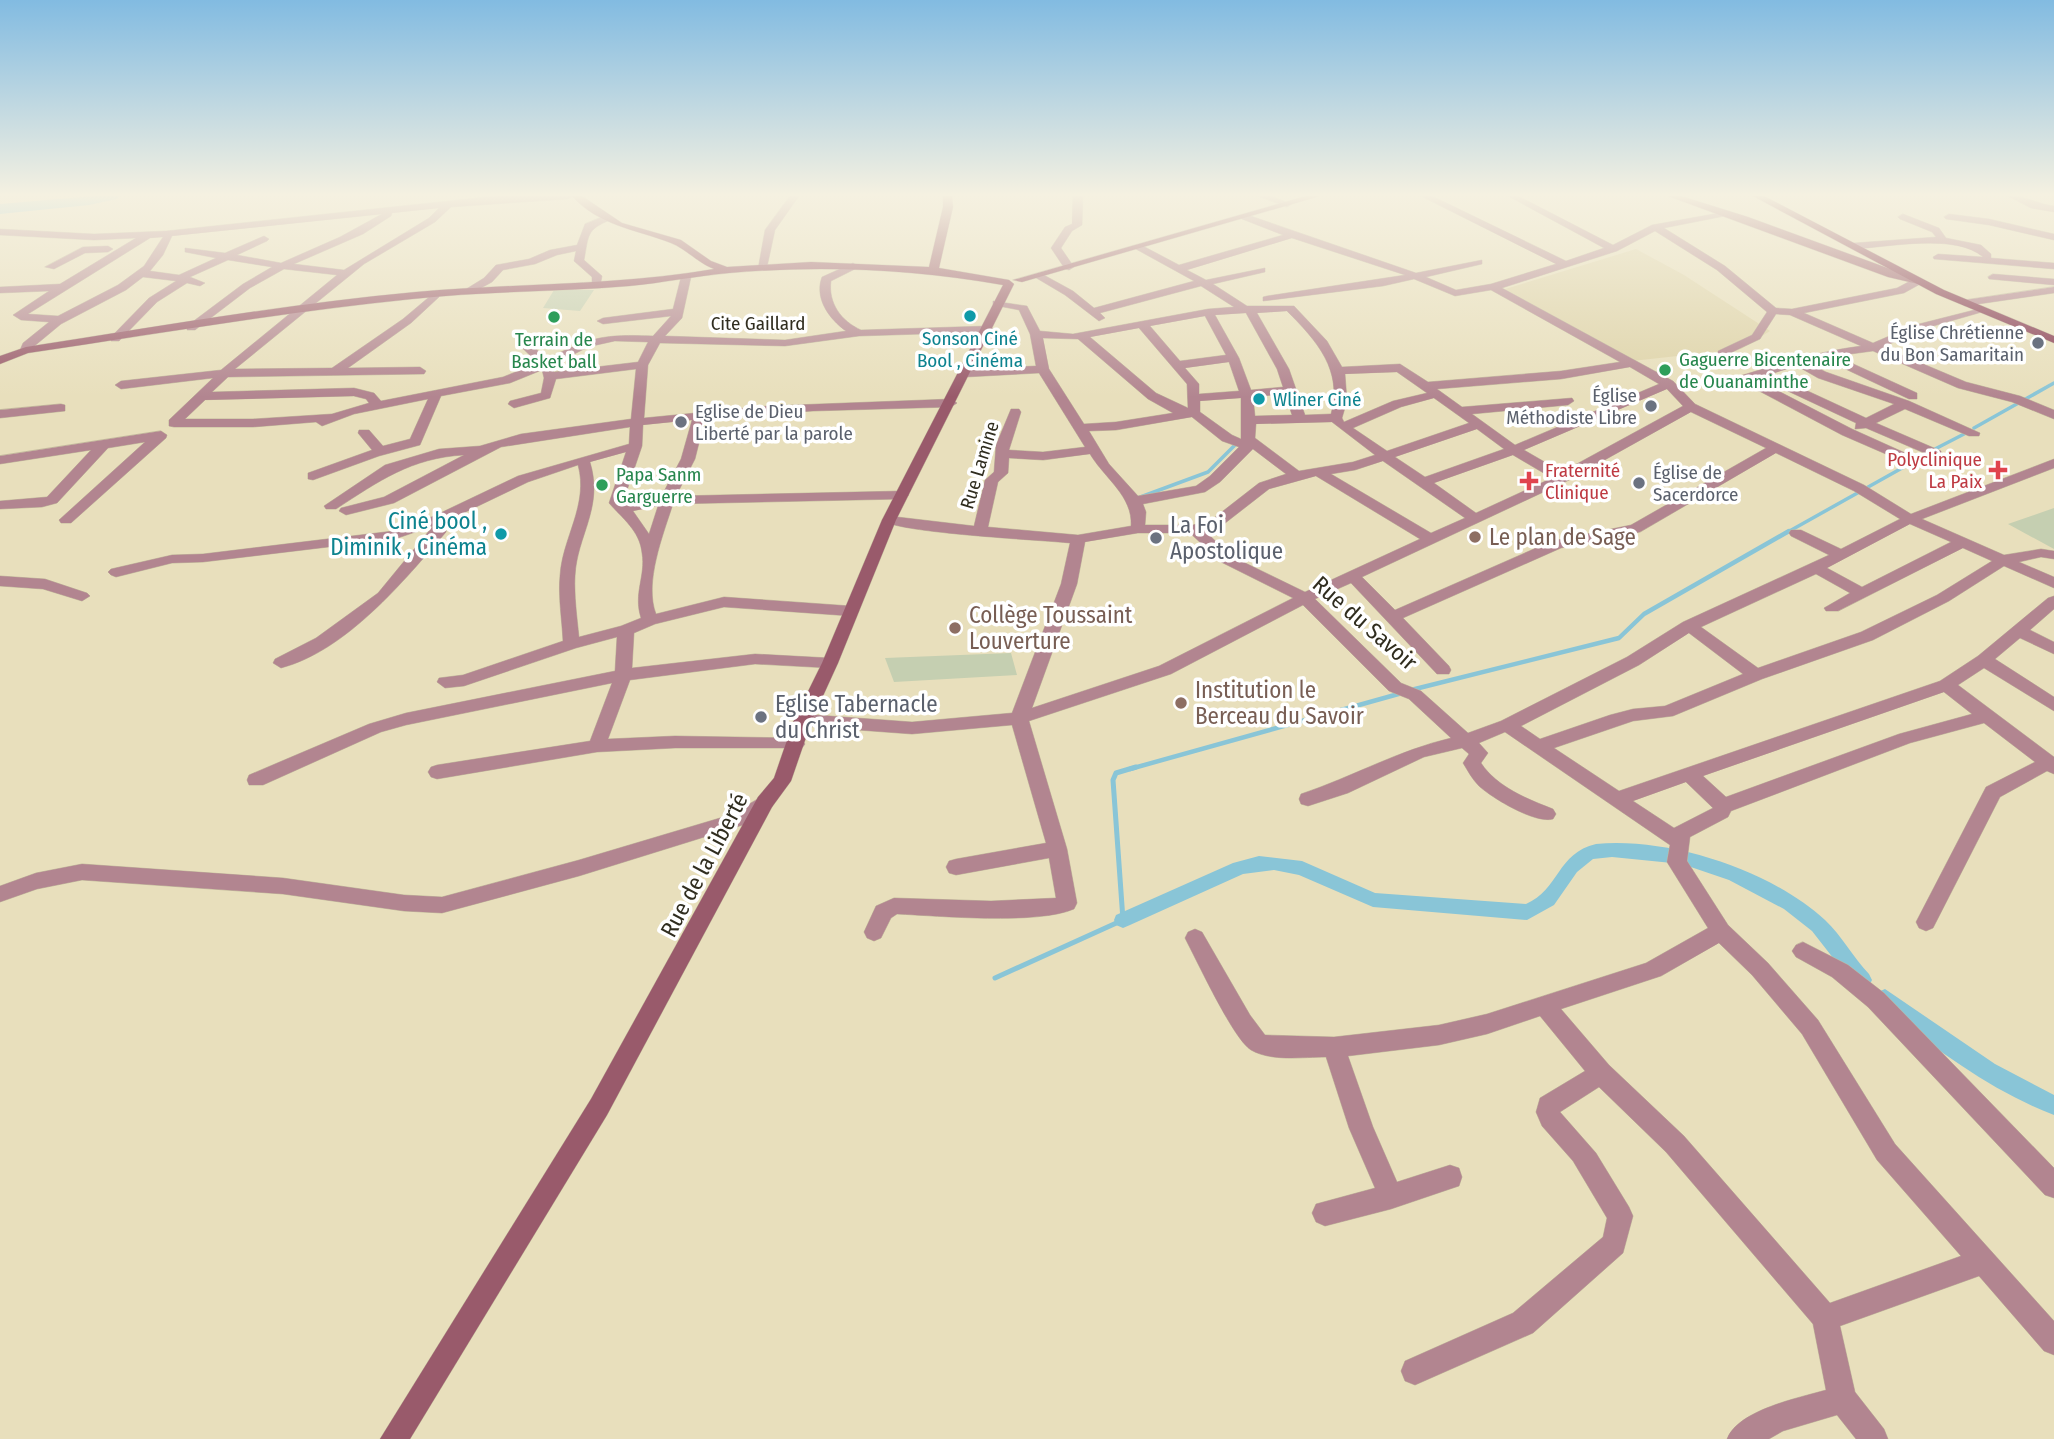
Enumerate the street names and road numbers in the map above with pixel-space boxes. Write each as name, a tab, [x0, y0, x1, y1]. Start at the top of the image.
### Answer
street label: Cite Gaillard	[711, 312, 805, 335]
street label: Rue Lamine	[955, 418, 1004, 512]
street label: Rue du Savoir	[1307, 570, 1423, 676]
street label: Rue de la Liberté	[654, 788, 754, 942]

